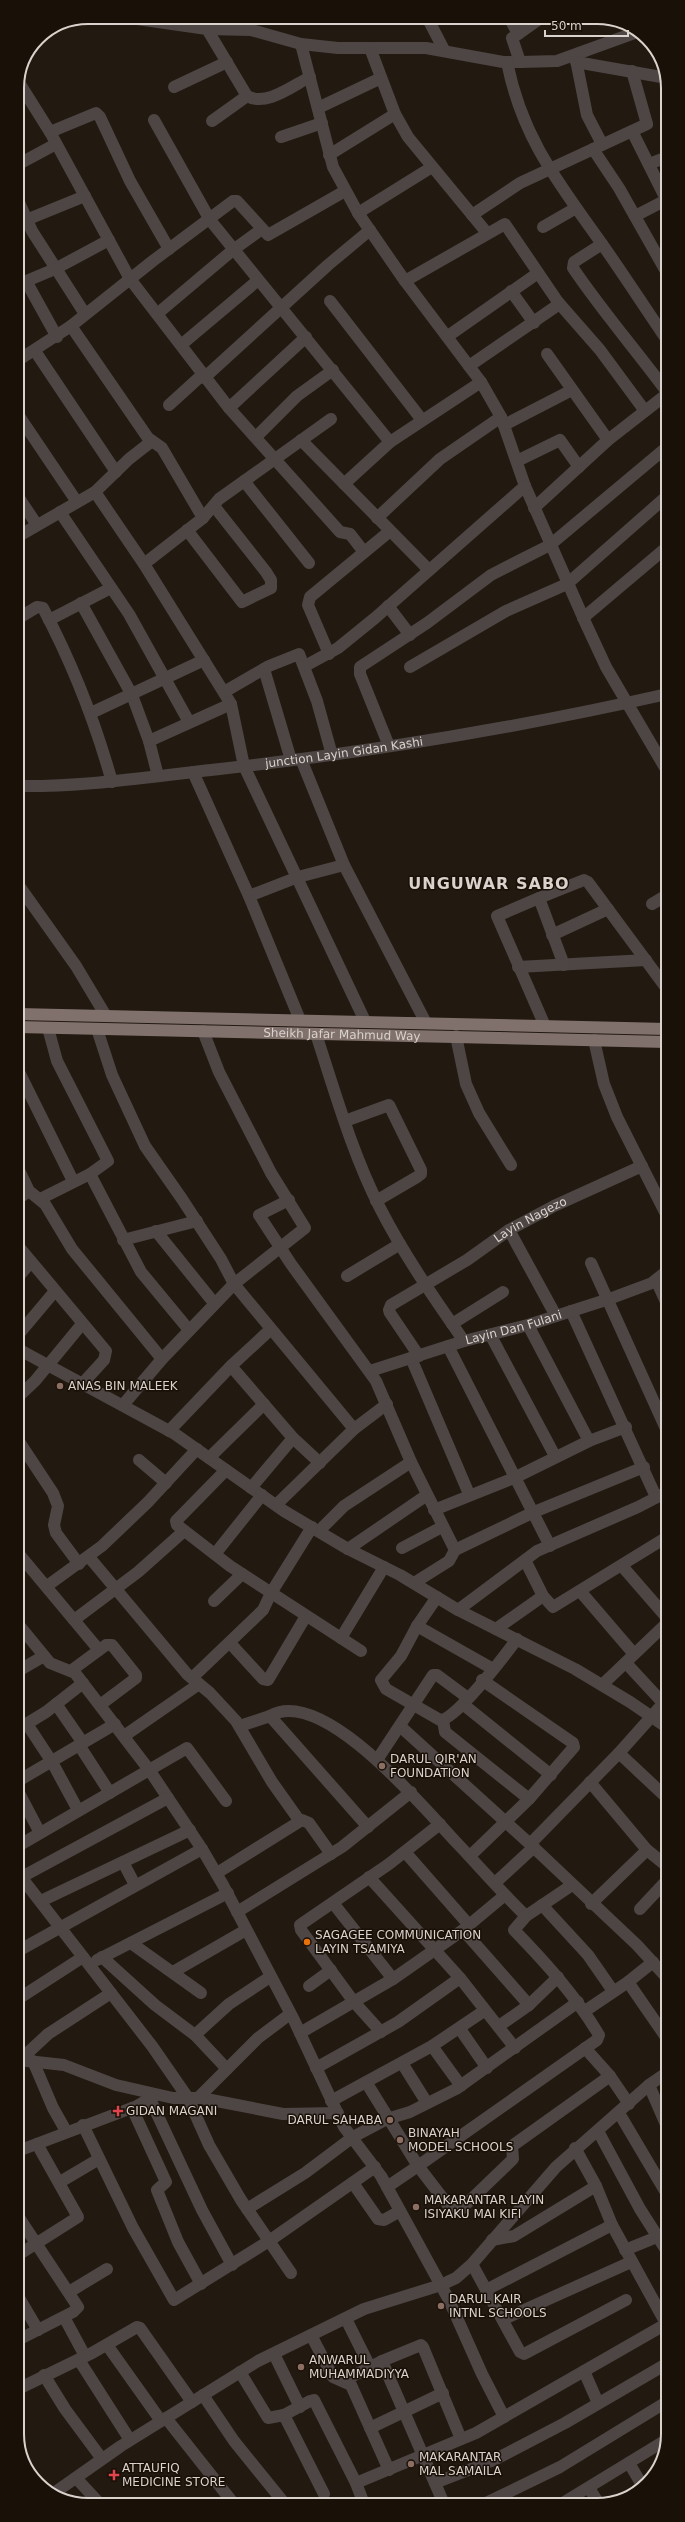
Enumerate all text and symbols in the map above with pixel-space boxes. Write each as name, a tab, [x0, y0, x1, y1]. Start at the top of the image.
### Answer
scale bar	[545, 12, 628, 38]
text: 50 m	[551, 19, 582, 33]
street label: junction Layin Gidan Kashi	[263, 734, 424, 771]
district label: UNGUWAR SABO	[408, 874, 570, 893]
street label: Sheikh Jafar Mahmud Way	[263, 1026, 421, 1043]
street label: Layin Nagezo	[491, 1194, 569, 1245]
street label: Layin Dan Fulani	[464, 1308, 564, 1347]
place label: ANAS BIN MALEEK	[68, 1379, 179, 1393]
marker: ANAS BIN MALEEK	[55, 1381, 65, 1391]
place label: DARUL QIR'AN FOUNDATION	[390, 1752, 477, 1780]
marker: DARUL QIR'AN FOUNDATION	[377, 1761, 387, 1771]
place label: SAGAGEE COMMUNICATION LAYIN TSAMIYA	[315, 1928, 481, 1956]
marker: SAGAGEE COMMUNICATION LAYIN TSAMIYA	[302, 1937, 312, 1947]
place label: GIDAN MAGANI	[126, 2104, 217, 2118]
marker: GIDAN MAGANI	[113, 2106, 123, 2116]
place label: DARUL SAHABA	[287, 2113, 383, 2127]
marker: DARUL SAHABA	[385, 2115, 395, 2125]
place label: BINAYAH MODEL SCHOOLS	[408, 2126, 513, 2154]
marker: BINAYAH MODEL SCHOOLS	[395, 2135, 405, 2145]
place label: MAKARANTAR LAYIN ISIYAKU MAI KIFI	[424, 2193, 544, 2221]
marker: MAKARANTAR LAYIN ISIYAKU MAI KIFI	[411, 2202, 421, 2212]
place label: DARUL KAIR INTNL SCHOOLS	[449, 2292, 547, 2320]
marker: DARUL KAIR INTNL SCHOOLS	[436, 2301, 446, 2311]
place label: ANWARUL MUHAMMADIYYA	[309, 2353, 410, 2381]
marker: ANWARUL MUHAMMADIYYA	[296, 2362, 306, 2372]
place label: MAKARANTAR MAL SAMAILA	[419, 2450, 502, 2478]
marker: MAKARANTAR MAL SAMAILA	[406, 2459, 416, 2469]
place label: ATTAUFIQ MEDICINE STORE	[122, 2461, 225, 2489]
marker: ATTAUFIQ MEDICINE STORE	[109, 2470, 119, 2480]

